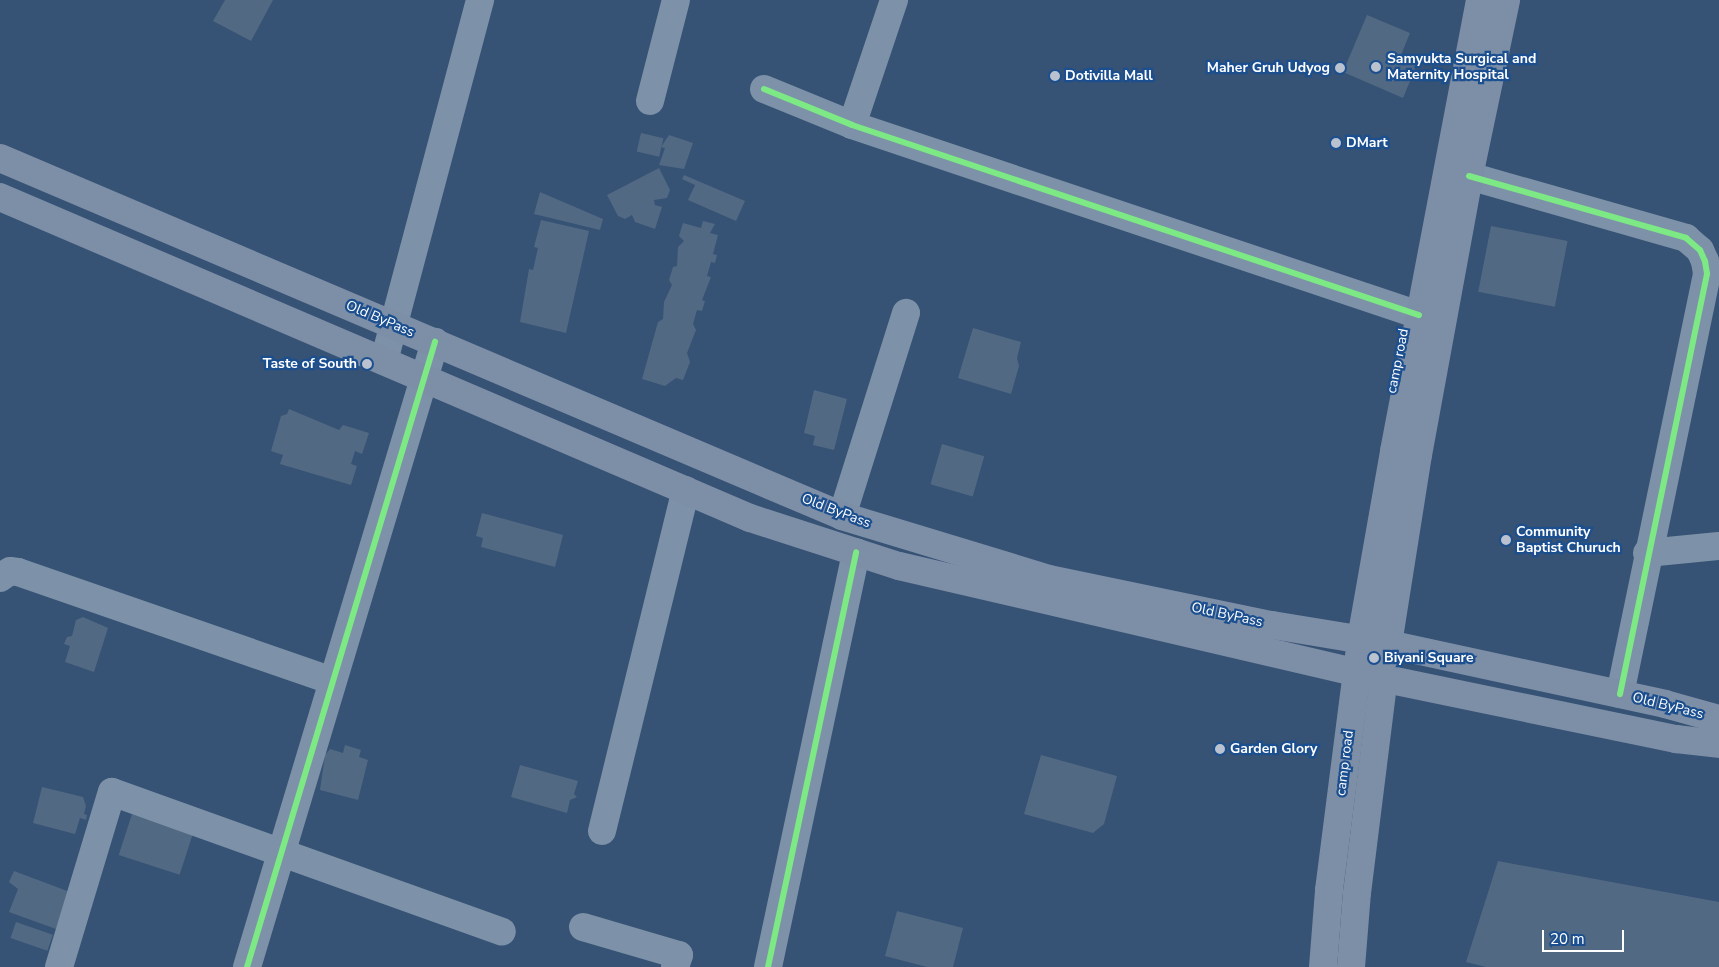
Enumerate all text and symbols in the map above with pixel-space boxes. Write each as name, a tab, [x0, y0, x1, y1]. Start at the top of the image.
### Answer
place label: Samyukta Surgical and Maternity Hospital	[1387, 51, 1536, 84]
place label: Maher Gruh Udyog	[1207, 60, 1330, 76]
marker: Samyukta Surgical and Maternity Hospital	[1369, 60, 1383, 74]
marker: Maher Gruh Udyog	[1334, 62, 1346, 74]
place label: Dotivilla Mall	[1065, 68, 1153, 84]
marker: Dotivilla Mall	[1049, 70, 1061, 82]
place label: DMart	[1346, 135, 1388, 151]
marker: DMart	[1330, 137, 1342, 149]
street label: Old ByPass	[343, 297, 417, 341]
street label: camp road	[1383, 327, 1413, 395]
place label: Taste of South	[263, 356, 357, 372]
marker: Taste of South	[361, 358, 373, 370]
street label: Old ByPass	[799, 490, 873, 532]
place label: Community Baptist Churuch	[1516, 524, 1621, 556]
marker: Community Baptist Churuch	[1500, 534, 1512, 546]
street label: Old ByPass	[1190, 599, 1264, 631]
place label: Biyani Square	[1384, 650, 1474, 666]
marker: Biyani Square	[1368, 652, 1380, 664]
street label: Old ByPass	[1631, 689, 1705, 723]
street label: camp road	[1333, 729, 1357, 797]
place label: Garden Glory	[1230, 741, 1317, 757]
marker: Garden Glory	[1214, 743, 1226, 755]
scale bar	[1544, 920, 1626, 952]
text: 20 m	[1550, 929, 1585, 949]

